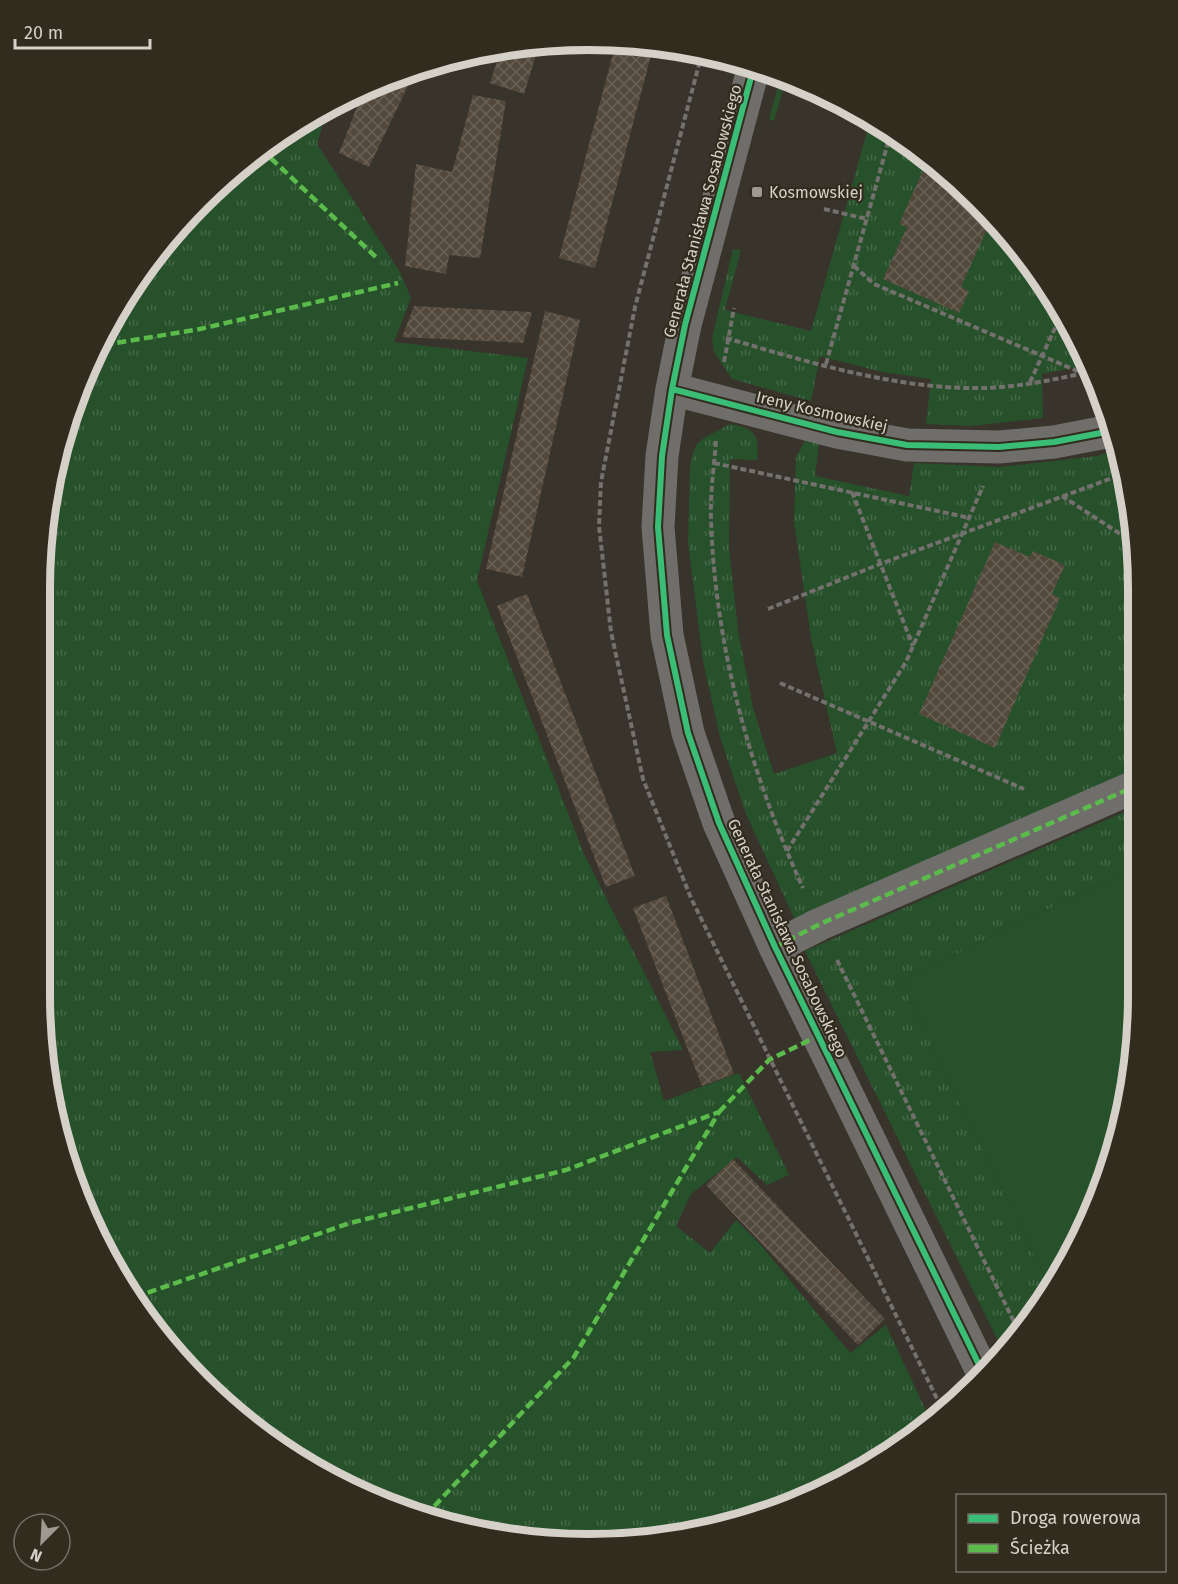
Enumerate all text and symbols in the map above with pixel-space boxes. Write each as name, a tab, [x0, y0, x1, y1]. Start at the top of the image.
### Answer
scale bar	[15, 12, 150, 50]
text: 20 m	[24, 22, 63, 44]
street label: Generała Stanisława Sosabowskiego	[659, 82, 745, 340]
place label: Kosmowskiej	[769, 183, 863, 202]
marker: Kosmowskiej	[750, 185, 764, 199]
street label: Ireny Kosmowskiej	[754, 387, 890, 436]
street label: Generała Stanisława Sosabowskiego	[724, 816, 851, 1061]
legend	[956, 1494, 1166, 1572]
text: Droga rowerowa	[1010, 1507, 1141, 1529]
north arrow	[12, 1512, 72, 1572]
text: Ścieżka	[1010, 1537, 1070, 1559]
text: N	[27, 1544, 45, 1566]

